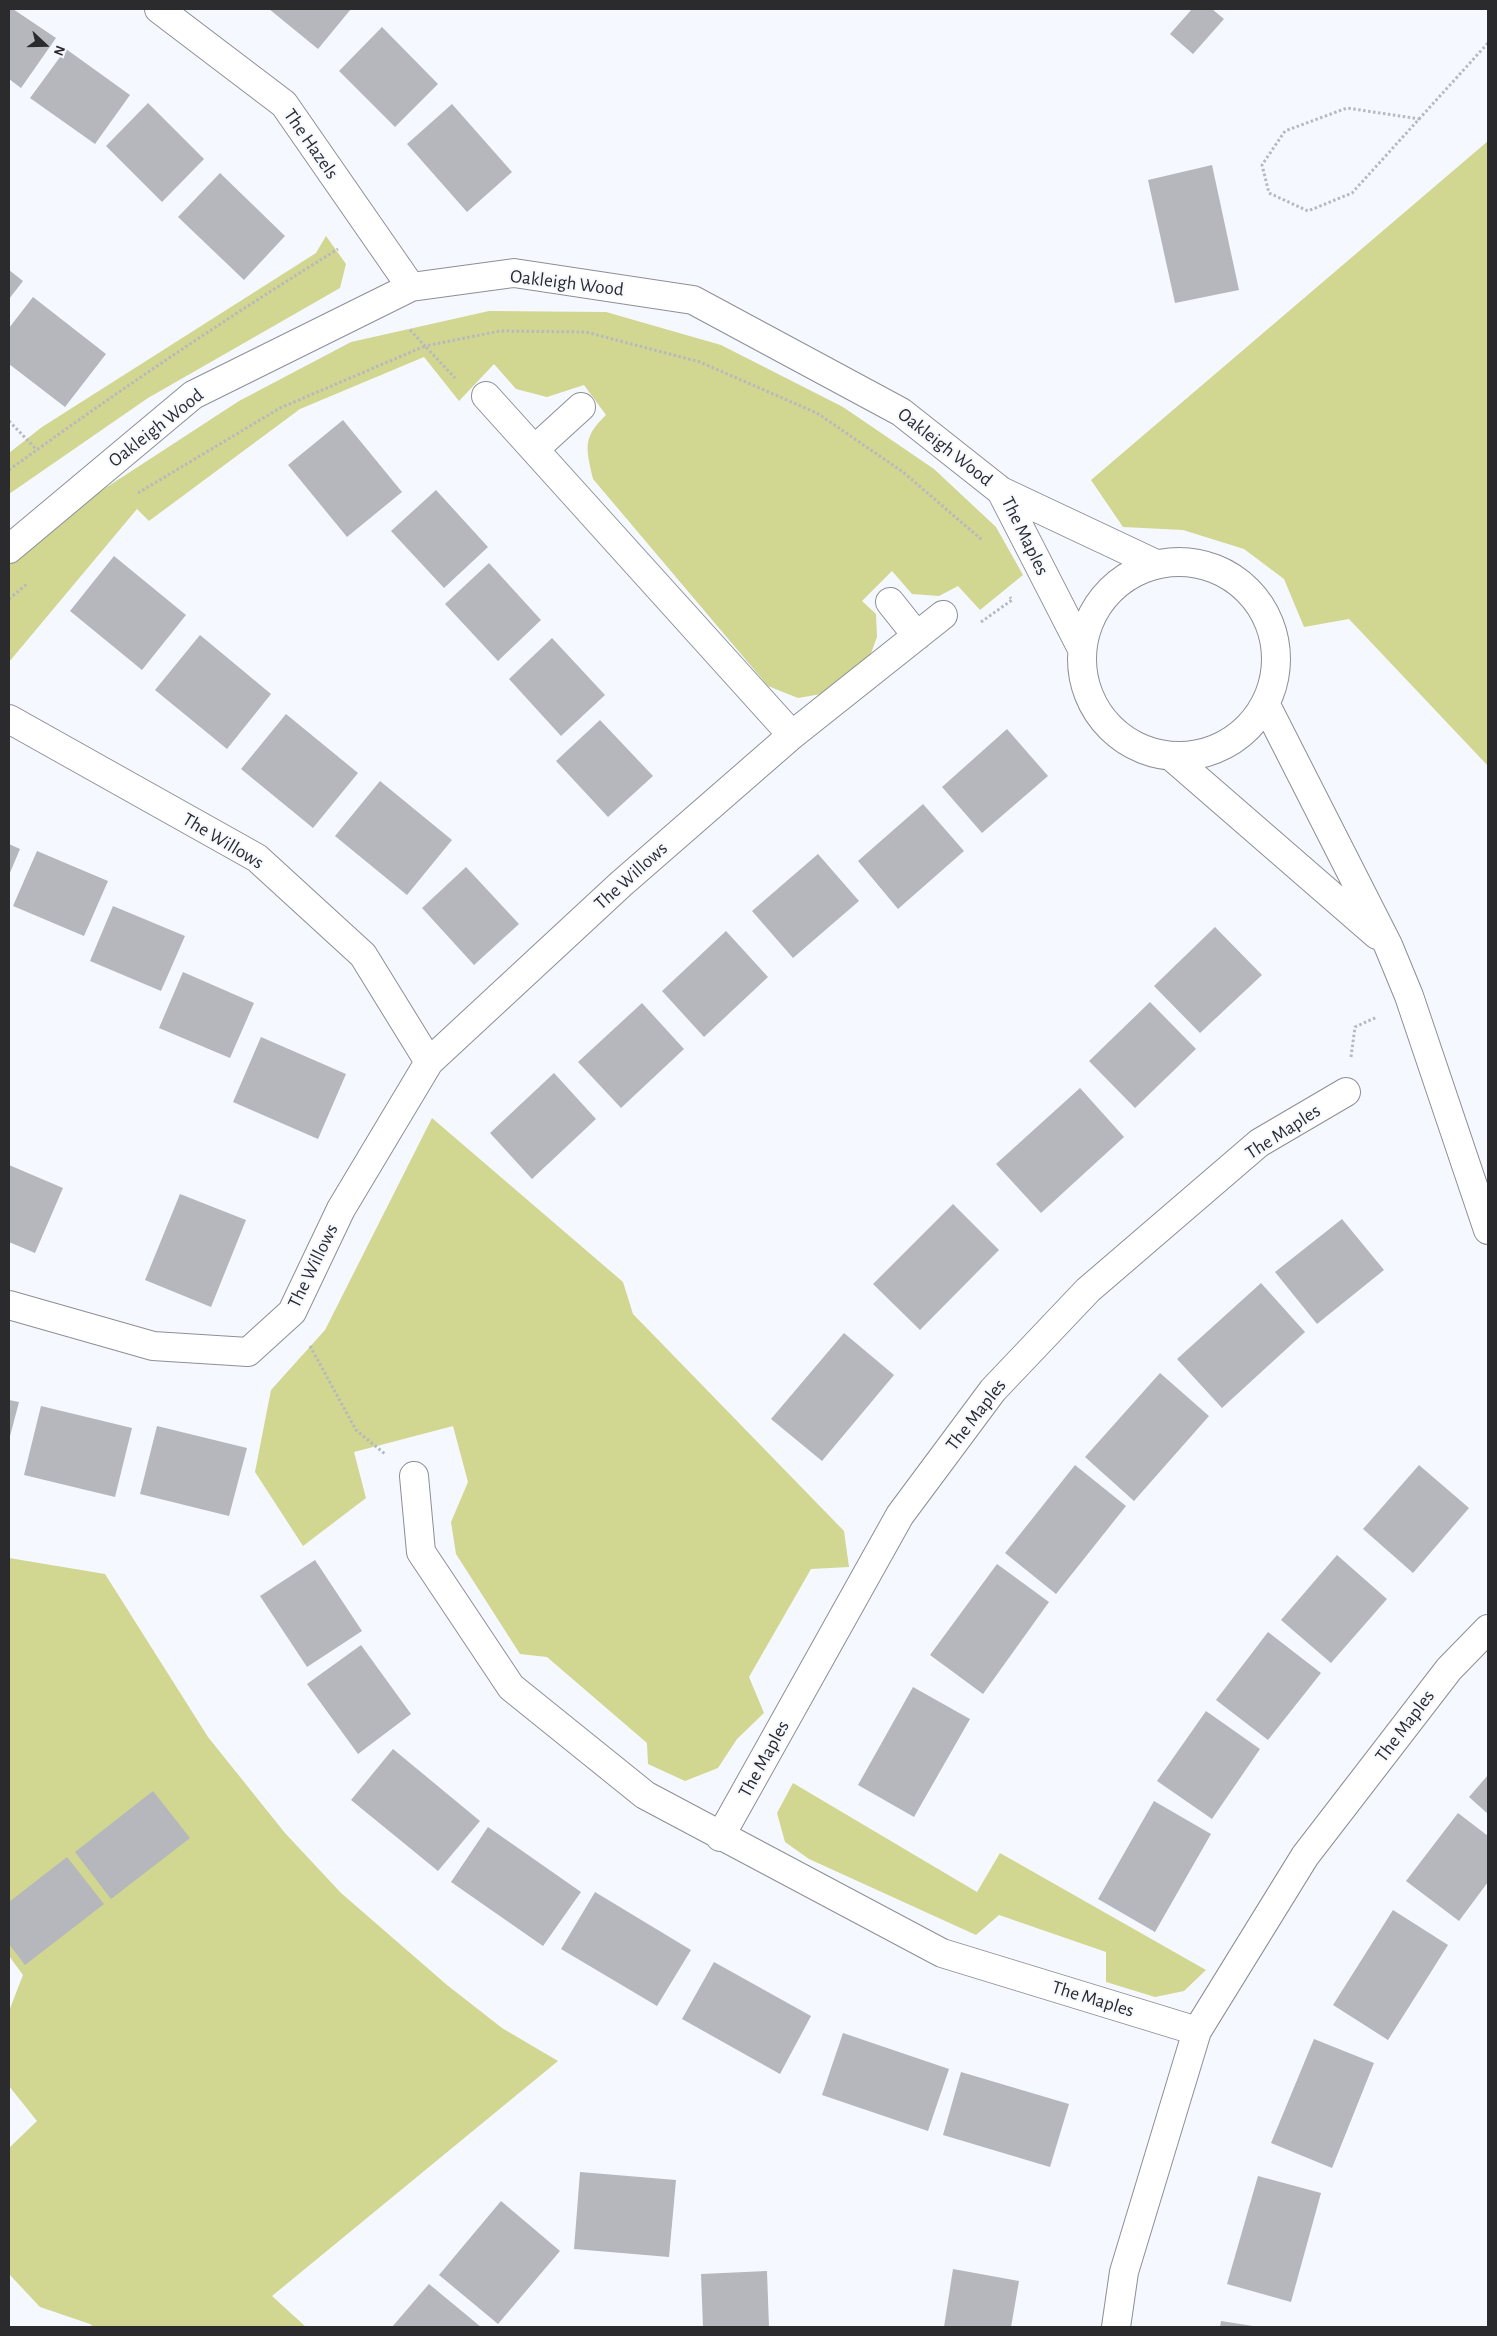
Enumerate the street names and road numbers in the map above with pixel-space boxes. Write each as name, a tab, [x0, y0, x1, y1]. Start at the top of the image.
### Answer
street label: The Hazels	[279, 105, 343, 183]
street label: Oakleigh Wood	[509, 265, 625, 301]
street label: Oakleigh Wood	[104, 384, 208, 472]
street label: Oakleigh Wood	[893, 403, 997, 491]
street label: The Maples	[996, 493, 1054, 579]
street label: The Willows	[178, 808, 268, 874]
street label: The Willows	[590, 837, 672, 915]
street label: The Maples	[1241, 1099, 1325, 1165]
street label: The Willows	[283, 1220, 343, 1312]
street label: The Maples	[941, 1375, 1011, 1455]
street label: The Maples	[1370, 1685, 1440, 1767]
street label: The Maples	[734, 1716, 794, 1802]
street label: The Maples	[1049, 1976, 1137, 2022]

